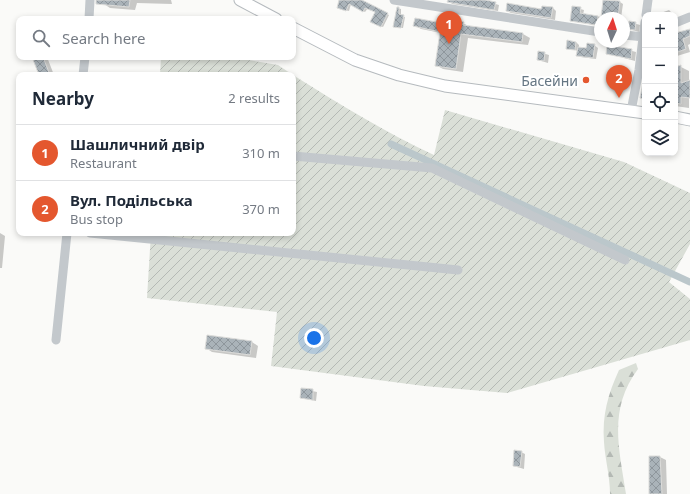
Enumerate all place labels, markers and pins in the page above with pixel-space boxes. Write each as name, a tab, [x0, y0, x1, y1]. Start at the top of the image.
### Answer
pin: 1	[436, 11, 462, 44]
pin: 2	[606, 65, 632, 98]
place label: Басейни	[521, 71, 578, 90]
marker: Басейни	[581, 75, 591, 85]

